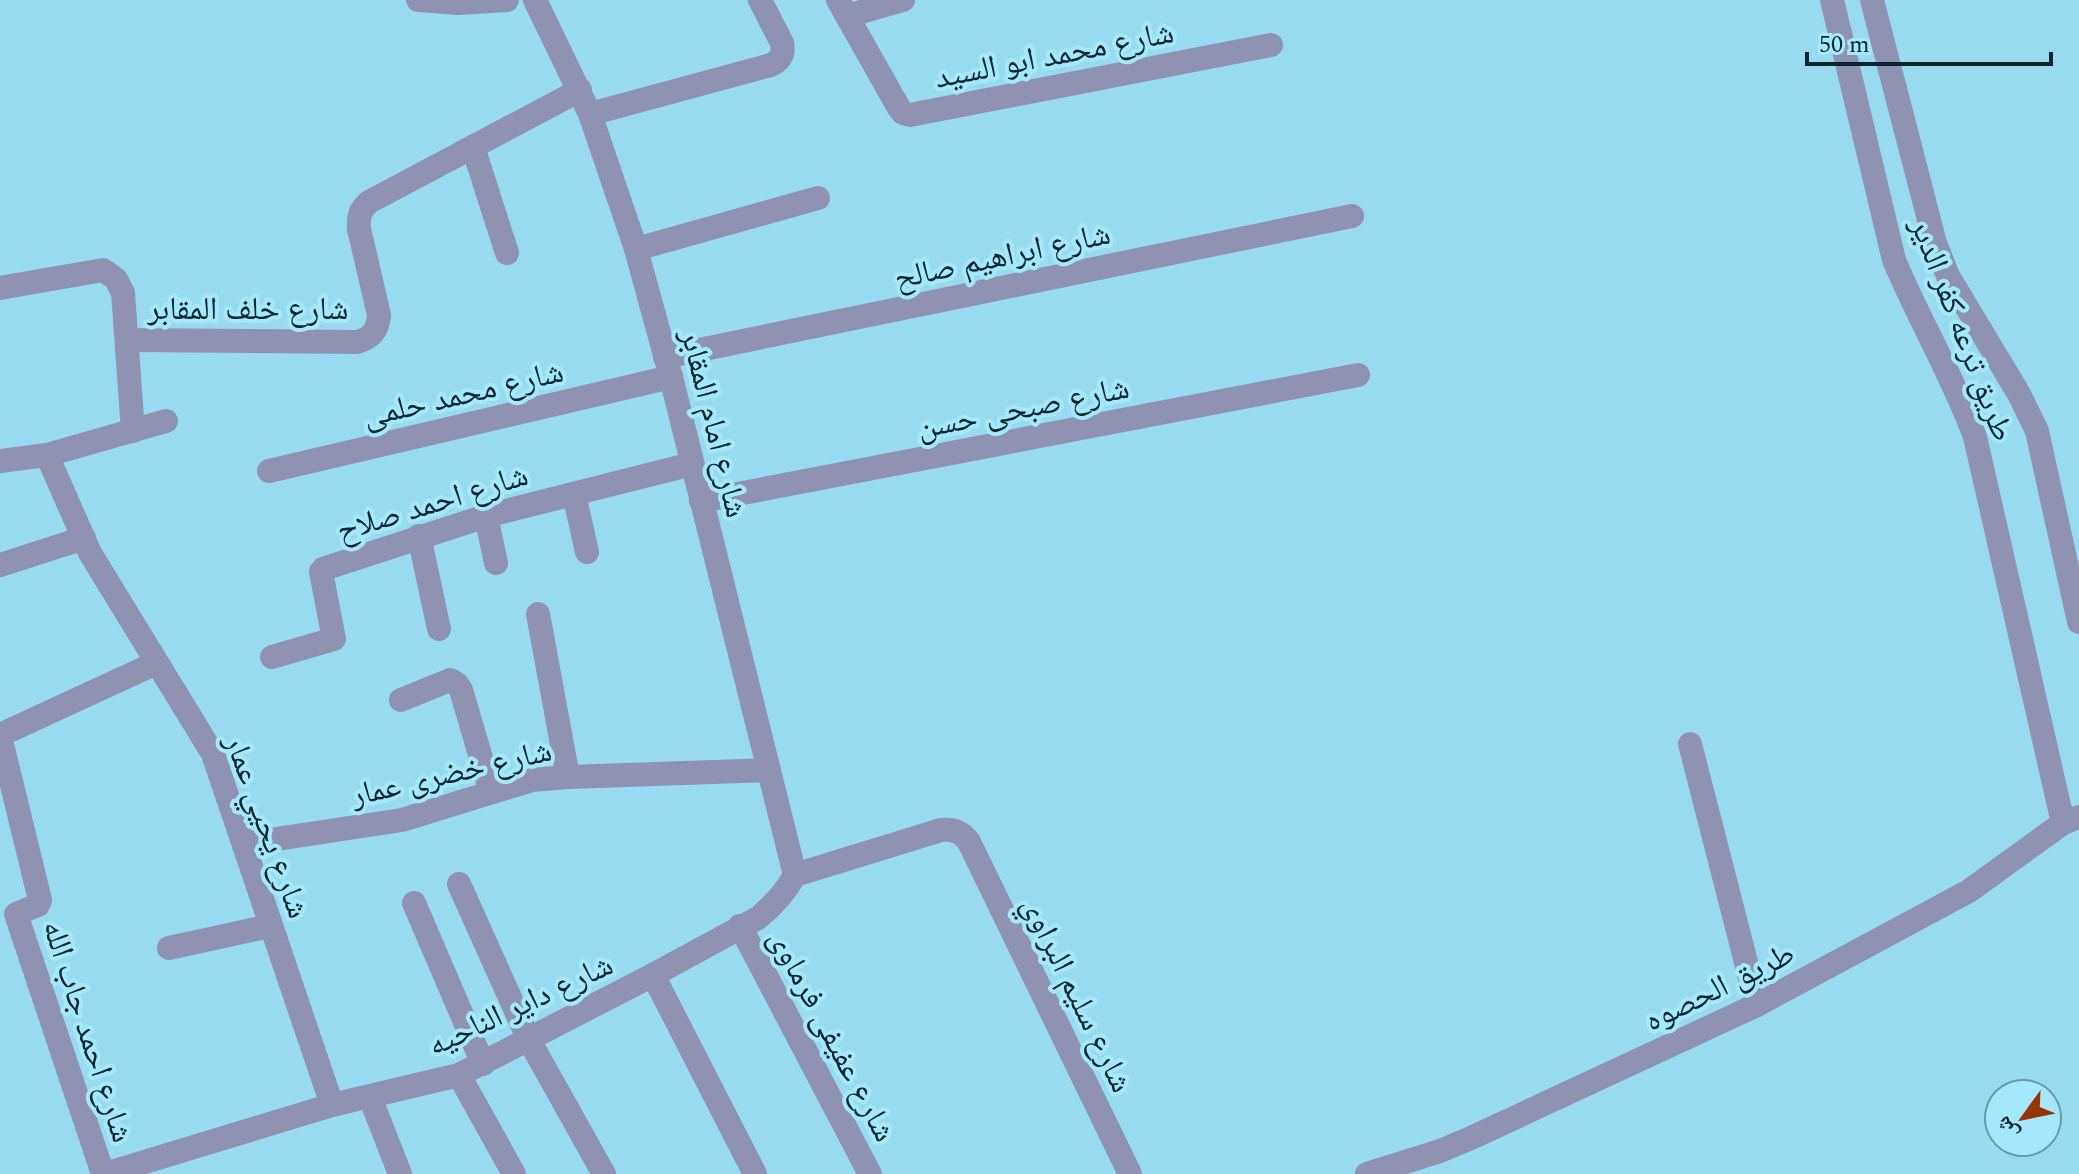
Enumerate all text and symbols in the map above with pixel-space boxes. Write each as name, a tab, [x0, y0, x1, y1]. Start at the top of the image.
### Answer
street label: شارع محمد ابو السيد	[930, 8, 1178, 103]
scale bar	[1807, 16, 2051, 66]
text: 50 m	[1819, 27, 1870, 63]
street label: شارع ابراهيم صالح	[890, 210, 1115, 303]
street label: طريق ترعه كفر الدير	[1896, 210, 2027, 449]
street label: شارع خلف المقابر	[147, 285, 349, 334]
street label: شارع امام المقابر	[666, 323, 761, 523]
street label: شارع محمد حلمى	[358, 348, 568, 441]
street label: شارع صبحى حسن	[913, 364, 1133, 453]
street label: شارع احمد صلاح	[330, 451, 534, 556]
street label: شارع يحيي عمار	[210, 727, 323, 925]
street label: شارع خضرى عمار	[345, 727, 557, 821]
street label: شارع سليم البراوي	[1008, 888, 1145, 1101]
street label: شارع احمد جاب الله	[29, 914, 147, 1149]
street label: شارع عفيفى فرماوى	[755, 920, 908, 1151]
street label: طريق الحصوه	[1636, 930, 1803, 1045]
street label: شارع داير الناحيه	[420, 941, 622, 1070]
north arrow	[1983, 1078, 2063, 1158]
text: ش	[1987, 1109, 2028, 1147]

